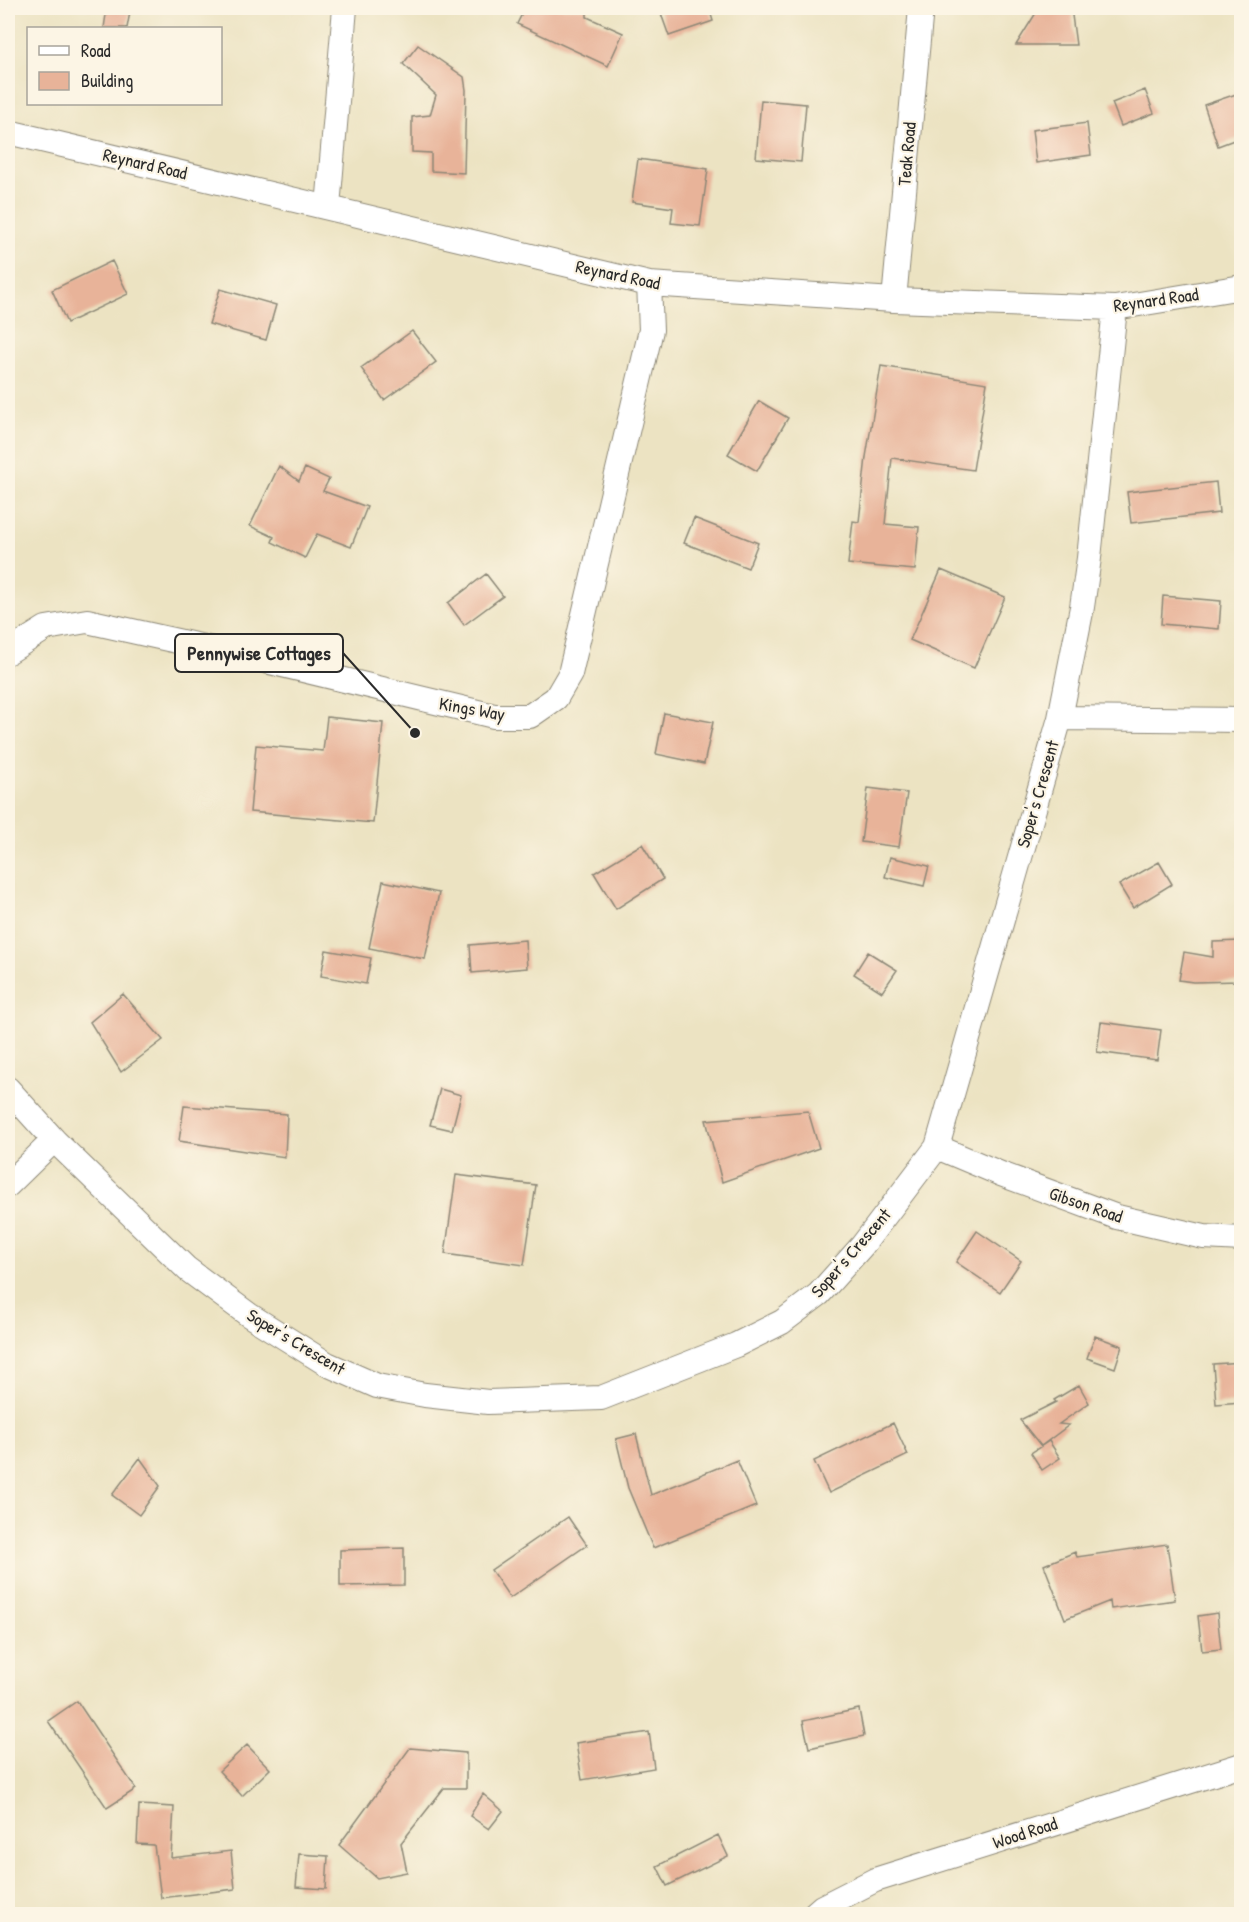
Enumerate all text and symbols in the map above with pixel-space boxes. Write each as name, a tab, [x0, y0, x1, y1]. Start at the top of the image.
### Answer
legend	[27, 27, 222, 105]
text: Road	[81, 38, 111, 63]
text: Building	[81, 68, 133, 93]
street label: Teak Road	[891, 121, 922, 187]
street label: Reynard Road	[101, 142, 190, 185]
street label: Reynard Road	[574, 253, 663, 296]
street label: Reynard Road	[1112, 281, 1200, 318]
callout: Pennywise Cottages	[175, 634, 343, 672]
text: Pennywise Cottages	[187, 639, 331, 667]
street label: Kings Way	[437, 690, 507, 727]
street label: Soper's Crescent	[1010, 736, 1065, 851]
street label: Gibson Road	[1046, 1180, 1126, 1229]
street label: Soper's Crescent	[805, 1202, 897, 1303]
street label: Soper's Crescent	[242, 1302, 351, 1381]
street label: Wood Road	[989, 1810, 1060, 1855]

